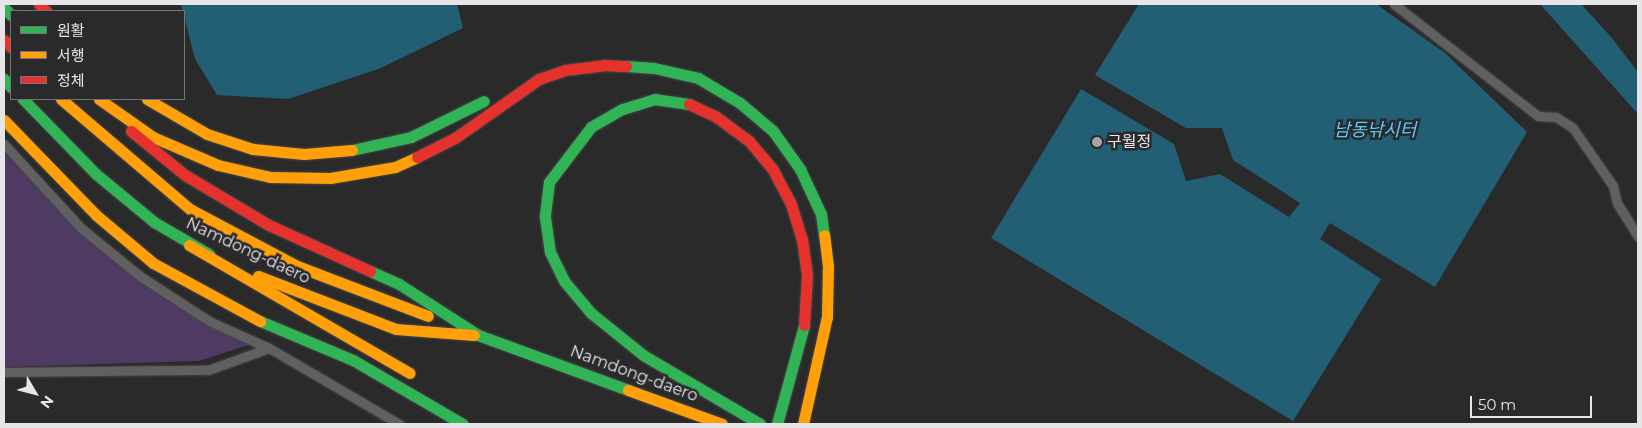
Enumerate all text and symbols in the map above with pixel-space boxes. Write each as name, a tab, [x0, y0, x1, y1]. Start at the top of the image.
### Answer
legend	[10, 10, 185, 100]
text: 원활	[57, 21, 85, 40]
text: 서행	[57, 46, 85, 65]
text: 정체	[57, 71, 85, 90]
water label: 남동낚시터	[1334, 119, 1416, 141]
place label: 구월정	[1107, 132, 1151, 152]
marker: 구월정	[1091, 136, 1103, 148]
street label: Namdong-daero	[183, 214, 313, 288]
street label: Namdong-daero	[567, 342, 701, 406]
north arrow	[10, 368, 60, 418]
scale bar	[1472, 386, 1594, 418]
text: N	[36, 392, 58, 412]
text: 50 m	[1478, 395, 1516, 414]

